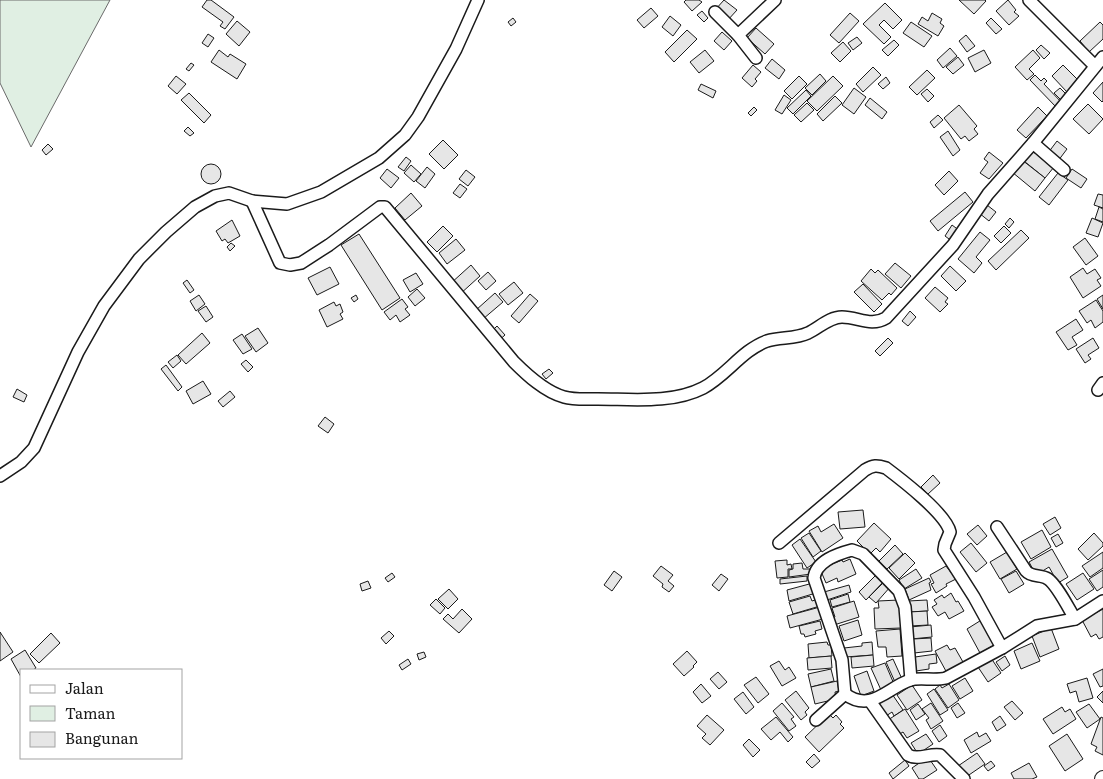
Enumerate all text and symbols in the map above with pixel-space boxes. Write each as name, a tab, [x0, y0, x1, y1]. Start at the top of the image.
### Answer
legend	[20, 669, 182, 759]
text: Jalan	[65, 676, 104, 699]
text: Taman	[65, 701, 115, 724]
text: Bangunan	[65, 726, 139, 749]

